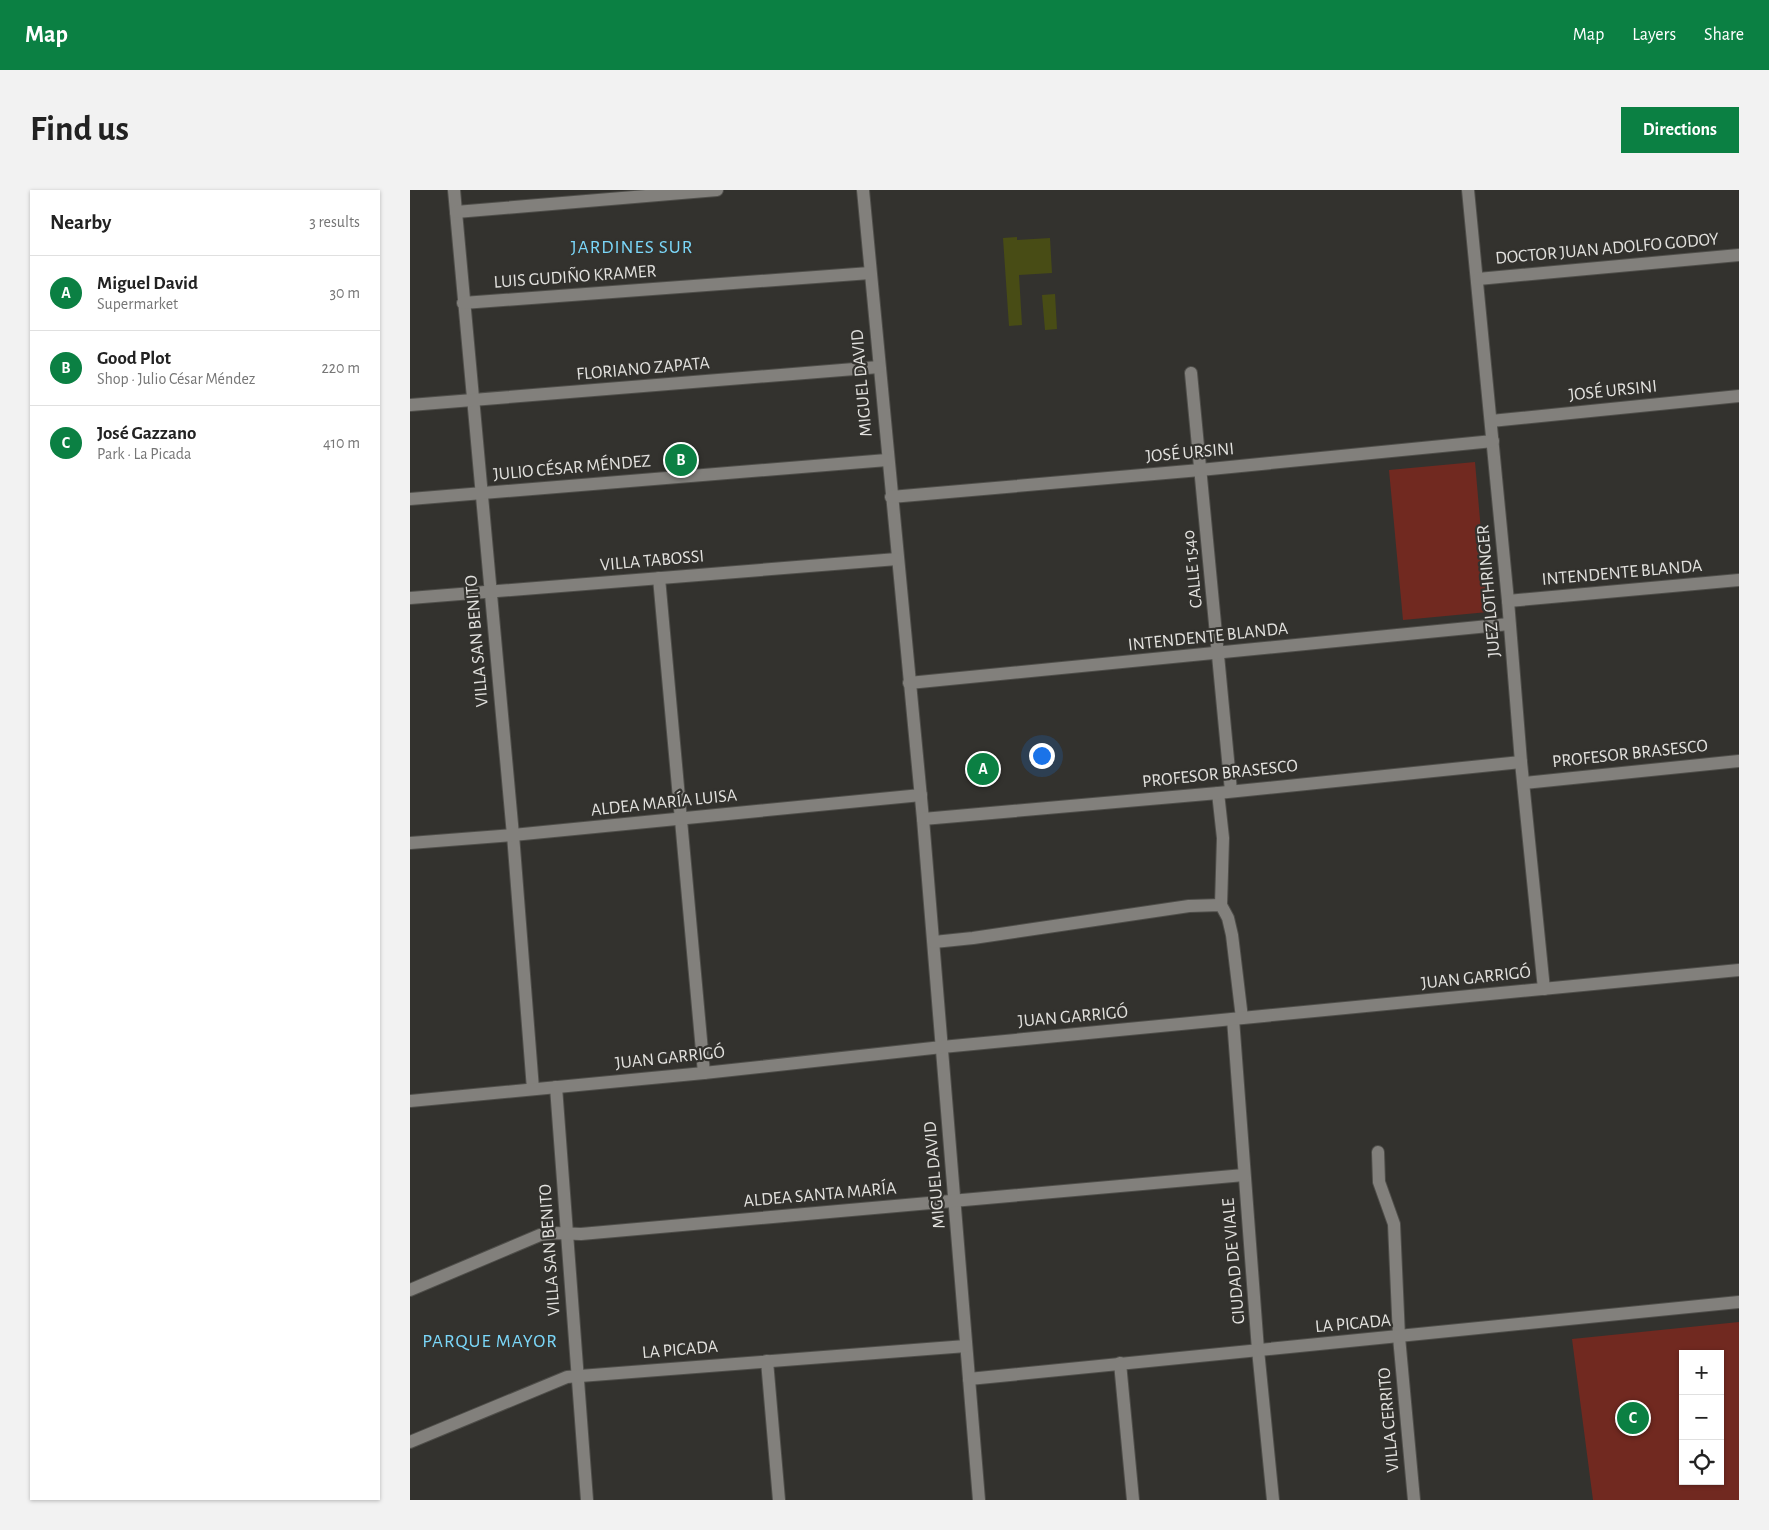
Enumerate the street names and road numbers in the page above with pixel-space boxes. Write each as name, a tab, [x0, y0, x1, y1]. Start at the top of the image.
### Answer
street label: DOCTOR JUAN ADOLFO GODOY	[1494, 230, 1720, 268]
street label: LUIS GUDIÑO KRAMER	[493, 259, 657, 292]
street label: MIGUEL DAVID	[848, 328, 876, 438]
street label: FLORIANO ZAPATA	[576, 354, 711, 384]
street label: JOSÉ URSINI	[1568, 374, 1658, 405]
street label: JOSÉ URSINI	[1145, 437, 1235, 466]
street label: JULIO CÉSAR MÉNDEZ	[492, 449, 652, 484]
street label: JUEZ LOTHRINGER	[1474, 524, 1504, 658]
street label: CALLE 1540	[1180, 529, 1206, 609]
street label: VILLA TABOSSI	[599, 547, 705, 575]
street label: INTENDENTE BLANDA	[1541, 557, 1704, 589]
street label: VILLA SAN BENITO	[462, 574, 492, 708]
street label: INTENDENTE BLANDA	[1127, 620, 1290, 654]
street label: PROFESOR BRASESCO	[1551, 737, 1709, 771]
street label: PROFESOR BRASESCO	[1141, 757, 1299, 791]
street label: ALDEA MARÍA LUISA	[590, 783, 739, 820]
street label: JUAN GARRIGÓ	[1420, 960, 1532, 993]
street label: JUAN GARRIGÓ	[1017, 1000, 1129, 1031]
street label: JUAN GARRIGÓ	[614, 1040, 726, 1073]
street label: MIGUEL DAVID	[921, 1120, 949, 1230]
street label: ALDEA SANTA MARÍA	[742, 1176, 898, 1211]
street label: VILLA SAN BENITO	[536, 1183, 564, 1317]
street label: CIUDAD DE VIALE	[1219, 1197, 1248, 1325]
street label: LA PICADA	[1314, 1312, 1392, 1336]
street label: LA PICADA	[641, 1338, 719, 1362]
street label: VILLA CERRITO	[1375, 1367, 1403, 1473]

